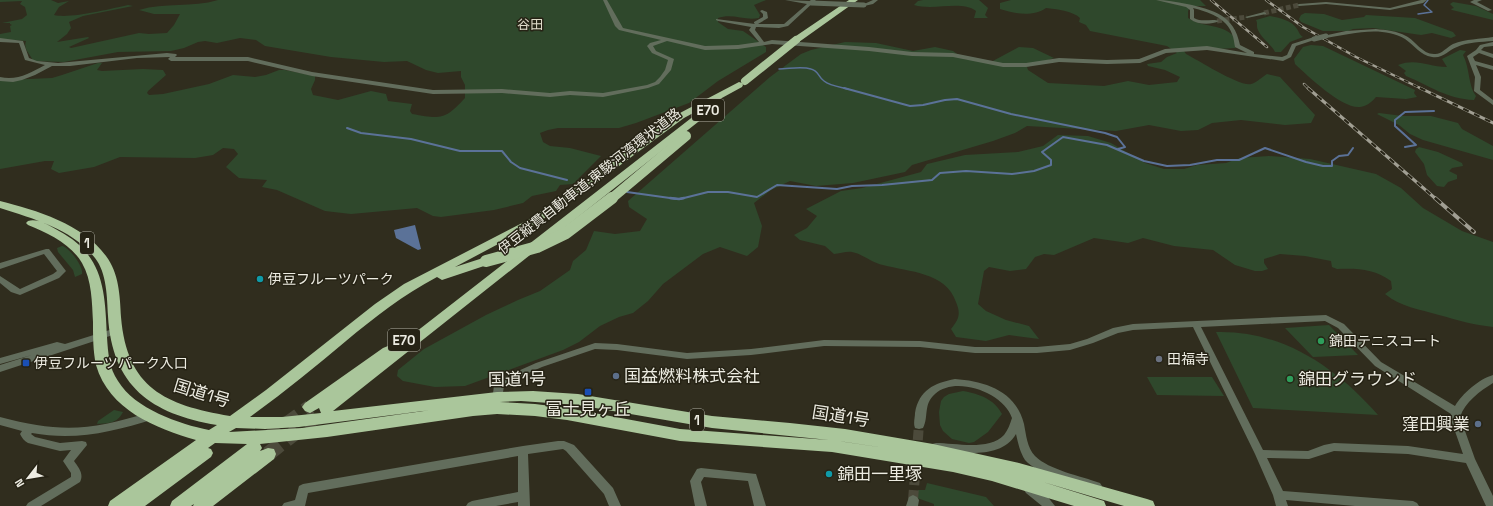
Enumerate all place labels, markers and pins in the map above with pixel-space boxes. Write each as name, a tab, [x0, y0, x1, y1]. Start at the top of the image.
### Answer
place label: 伊豆フルーツパーク	[268, 270, 394, 288]
marker: 伊豆フルーツパーク	[255, 274, 265, 284]
place label: 錦田テニスコート	[1329, 332, 1441, 350]
marker: 錦田テニスコート	[1316, 336, 1326, 346]
place label: 田福寺	[1167, 350, 1209, 368]
place label: 伊豆フルーツパーク入口	[34, 354, 188, 372]
marker: 田福寺	[1154, 354, 1164, 364]
marker: 伊豆フルーツパーク入口	[21, 358, 31, 368]
place label: 国益燃料株式会社	[624, 365, 760, 387]
place label: 錦田グラウンド	[1298, 368, 1417, 390]
marker: 国益燃料株式会社	[611, 371, 621, 381]
marker: 錦田グラウンド	[1285, 374, 1295, 384]
marker: 富士見ヶ丘	[583, 387, 593, 397]
place label: 富士見ヶ丘	[546, 398, 631, 420]
place label: 窪田興業	[1402, 413, 1470, 435]
marker: 窪田興業	[1473, 419, 1483, 429]
place label: 錦田一里塚	[837, 463, 922, 485]
marker: 錦田一里塚	[824, 469, 834, 479]

